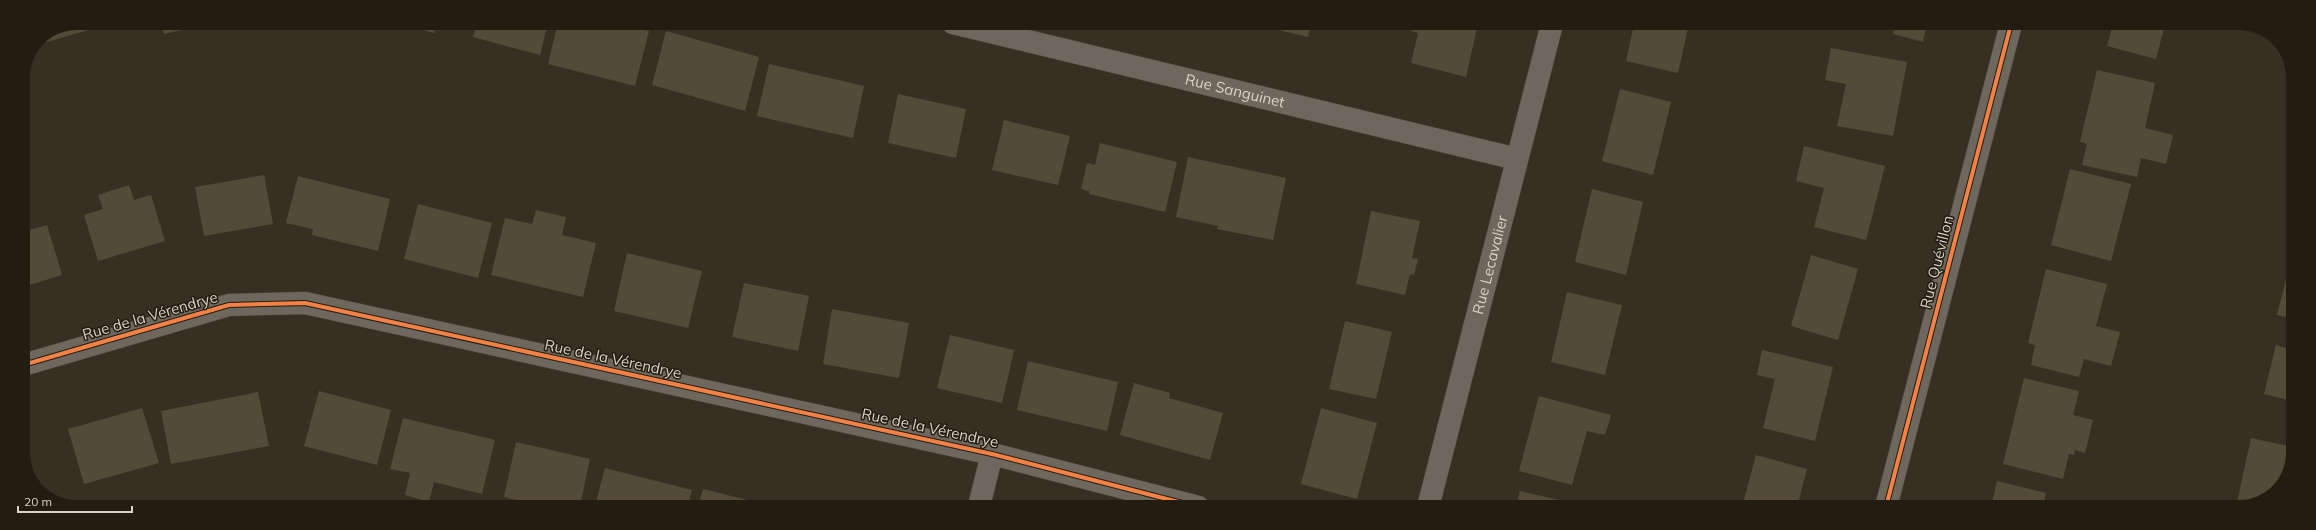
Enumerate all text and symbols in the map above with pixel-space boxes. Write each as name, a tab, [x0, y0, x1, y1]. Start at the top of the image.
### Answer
street label: Rue Sanguinet	[1183, 69, 1287, 112]
street label: Rue Lecavalier	[1468, 213, 1512, 316]
street label: Rue Quévillon	[1916, 213, 1957, 310]
street label: Rue de la Vérendrye	[80, 287, 220, 344]
street label: Rue de la Vérendrye	[543, 335, 683, 382]
street label: Rue de la Vérendrye	[860, 404, 1000, 451]
scale bar	[18, 488, 132, 514]
text: 20 m	[24, 494, 52, 509]

